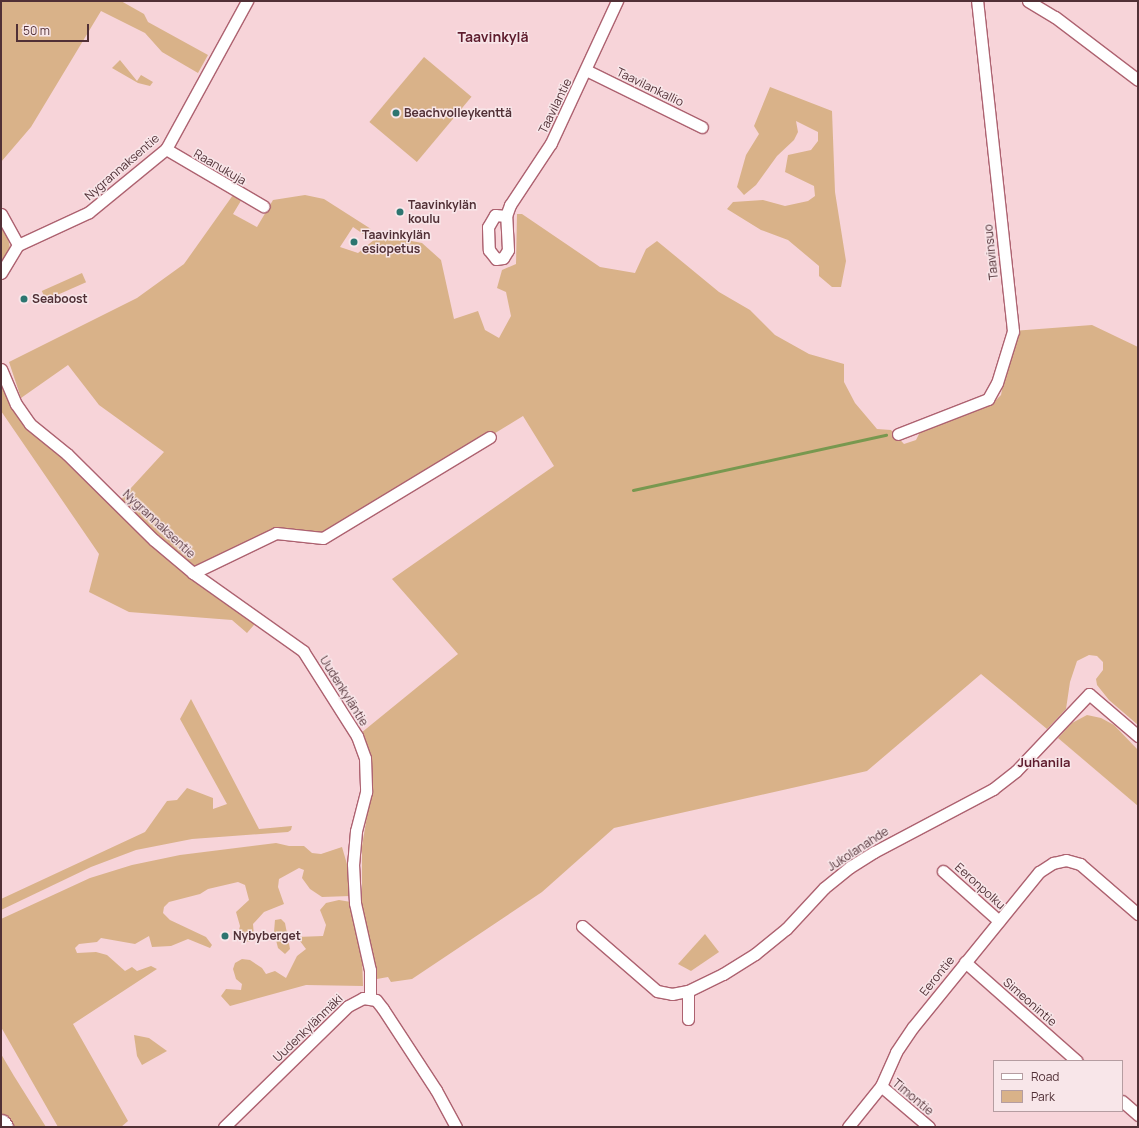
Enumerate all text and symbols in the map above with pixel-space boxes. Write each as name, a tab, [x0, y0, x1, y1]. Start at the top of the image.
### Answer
scale bar	[18, 16, 91, 42]
text: 50 m	[23, 22, 50, 39]
district label: Taavinkylä	[457, 29, 529, 45]
street label: Taavilankallio	[614, 65, 686, 109]
street label: Taavilantie	[535, 76, 575, 136]
place label: Beachvolleykenttä	[404, 106, 512, 120]
marker: Beachvolleykenttä	[391, 108, 401, 118]
street label: Nygrannaksentie	[82, 131, 162, 203]
street label: Raanukuja	[191, 146, 249, 188]
place label: Taavinkylän koulu	[408, 198, 476, 226]
marker: Taavinkylän koulu	[395, 207, 405, 217]
street label: Taavinsuo	[981, 223, 1001, 281]
place label: Taavinkylän esiopetus	[362, 228, 430, 256]
marker: Taavinkylän esiopetus	[349, 237, 359, 247]
place label: Seaboost	[32, 292, 88, 306]
marker: Seaboost	[19, 294, 29, 304]
street label: Nygrannaksentie	[120, 487, 198, 561]
street label: Uudenkyläntie	[317, 653, 371, 729]
district label: Juhanila	[1017, 754, 1071, 770]
street label: Jukolanahde	[825, 824, 891, 874]
street label: Eeronpolku	[952, 860, 1008, 912]
place label: Nybyberget	[233, 929, 301, 943]
marker: Nybyberget	[220, 931, 230, 941]
street label: Eerontie	[917, 953, 957, 999]
street label: Simeonintie	[1000, 975, 1060, 1029]
street label: Uudenkylänmäki	[270, 991, 346, 1065]
legend	[993, 1060, 1123, 1112]
text: Road	[1031, 1068, 1059, 1085]
street label: Timontie	[890, 1076, 936, 1118]
text: Park	[1031, 1088, 1055, 1105]

